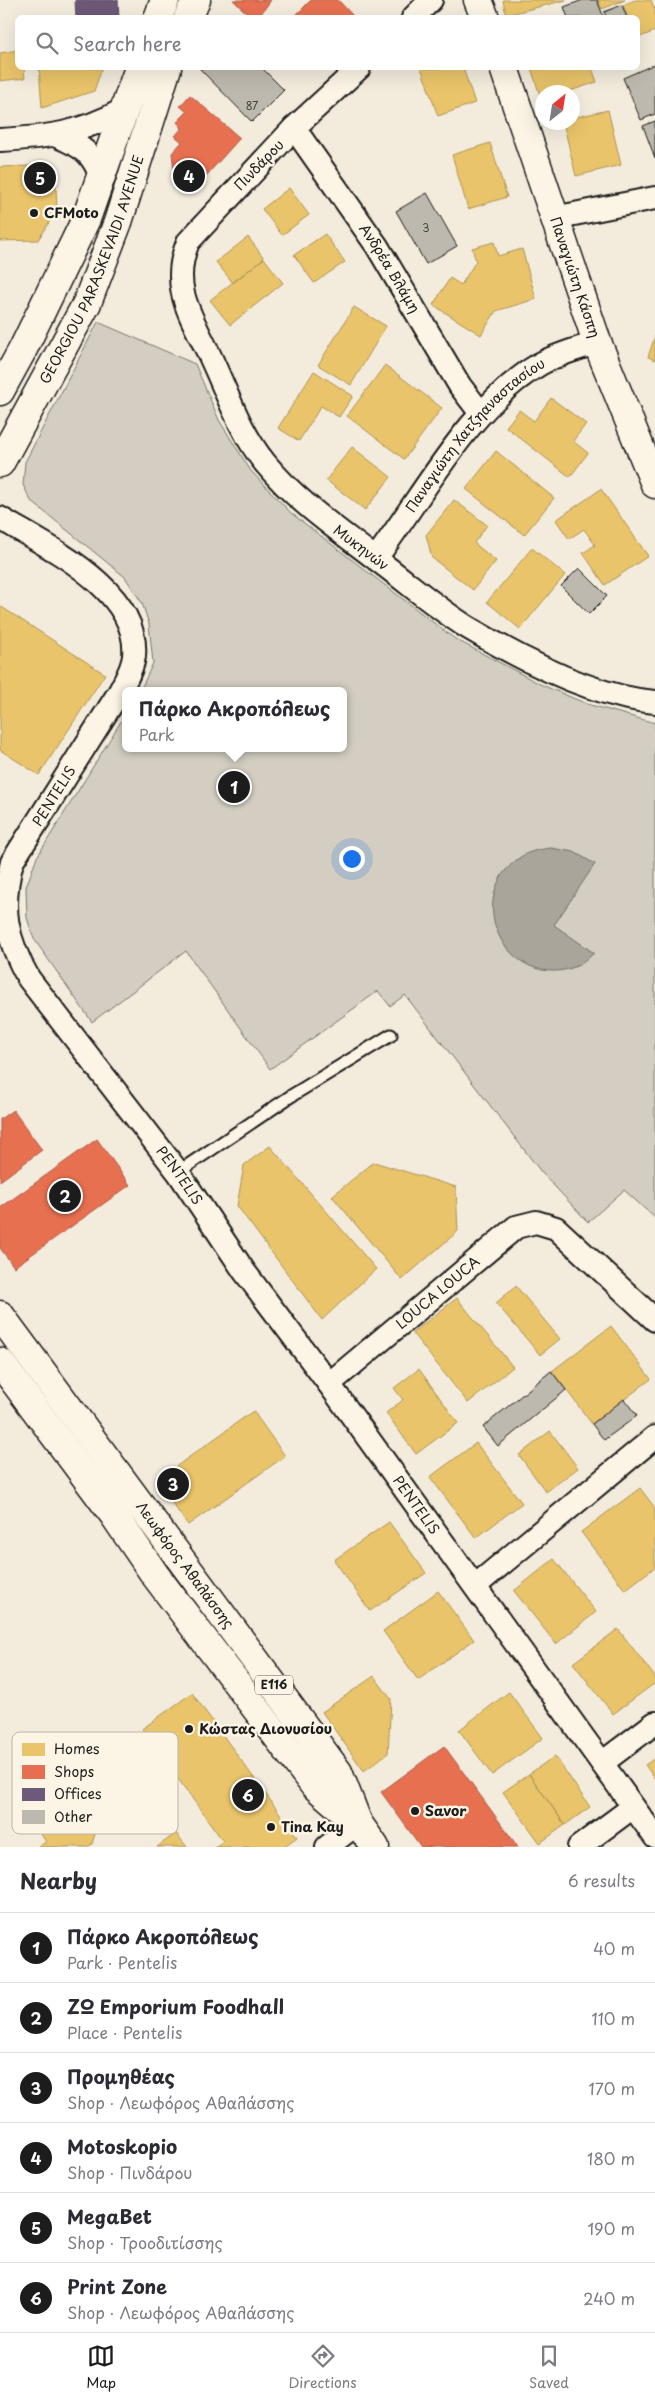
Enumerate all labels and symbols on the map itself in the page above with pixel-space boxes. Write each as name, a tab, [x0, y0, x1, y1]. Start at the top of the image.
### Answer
north arrow	[535, 85, 580, 130]
house number: 87	[246, 97, 258, 114]
street label: Πινδάρου	[229, 134, 288, 195]
street label: GEORGIOU PARASKEVAIDI AVENUE	[34, 152, 149, 387]
pin: 4	[173, 157, 205, 195]
pin: 5	[24, 159, 56, 197]
place label: CFMoto	[44, 202, 99, 223]
marker: CFMoto	[28, 207, 40, 219]
street label: Παναγιώτη Κάσπη	[545, 214, 606, 340]
street label: Ανδρέα Βλάμη	[354, 219, 425, 317]
house number: 3	[422, 219, 430, 236]
street label: Παναγιώτη Χατζηαναστασίου	[400, 352, 549, 516]
street label: Μυκηνών	[329, 519, 394, 575]
street label: PENTELIS	[27, 761, 80, 830]
pin: 1	[218, 768, 250, 806]
your location	[339, 846, 365, 872]
street label: PENTELIS	[151, 1141, 208, 1209]
pin: 2	[49, 1177, 81, 1215]
street label: LOUCA LOUCA	[391, 1251, 484, 1334]
pin: 3	[157, 1465, 189, 1503]
street label: PENTELIS	[388, 1471, 445, 1538]
street label: Λεωφόρος Αθαλάσσης	[131, 1497, 239, 1633]
road number: E116	[255, 1676, 293, 1694]
place label: Κώστας Διονυσίου	[199, 1718, 332, 1739]
marker: Κώστας Διονυσίου	[183, 1723, 195, 1735]
legend	[12, 1732, 178, 1834]
text: Homes	[54, 1738, 100, 1759]
text: Shops	[54, 1761, 94, 1782]
pin: 6	[232, 1776, 264, 1814]
text: Offices	[54, 1783, 101, 1804]
place label: Savor	[425, 1800, 467, 1821]
marker: Savor	[409, 1805, 421, 1817]
text: Other	[54, 1806, 93, 1827]
place label: Tina Kay	[281, 1816, 344, 1837]
marker: Tina Kay	[265, 1821, 277, 1833]

